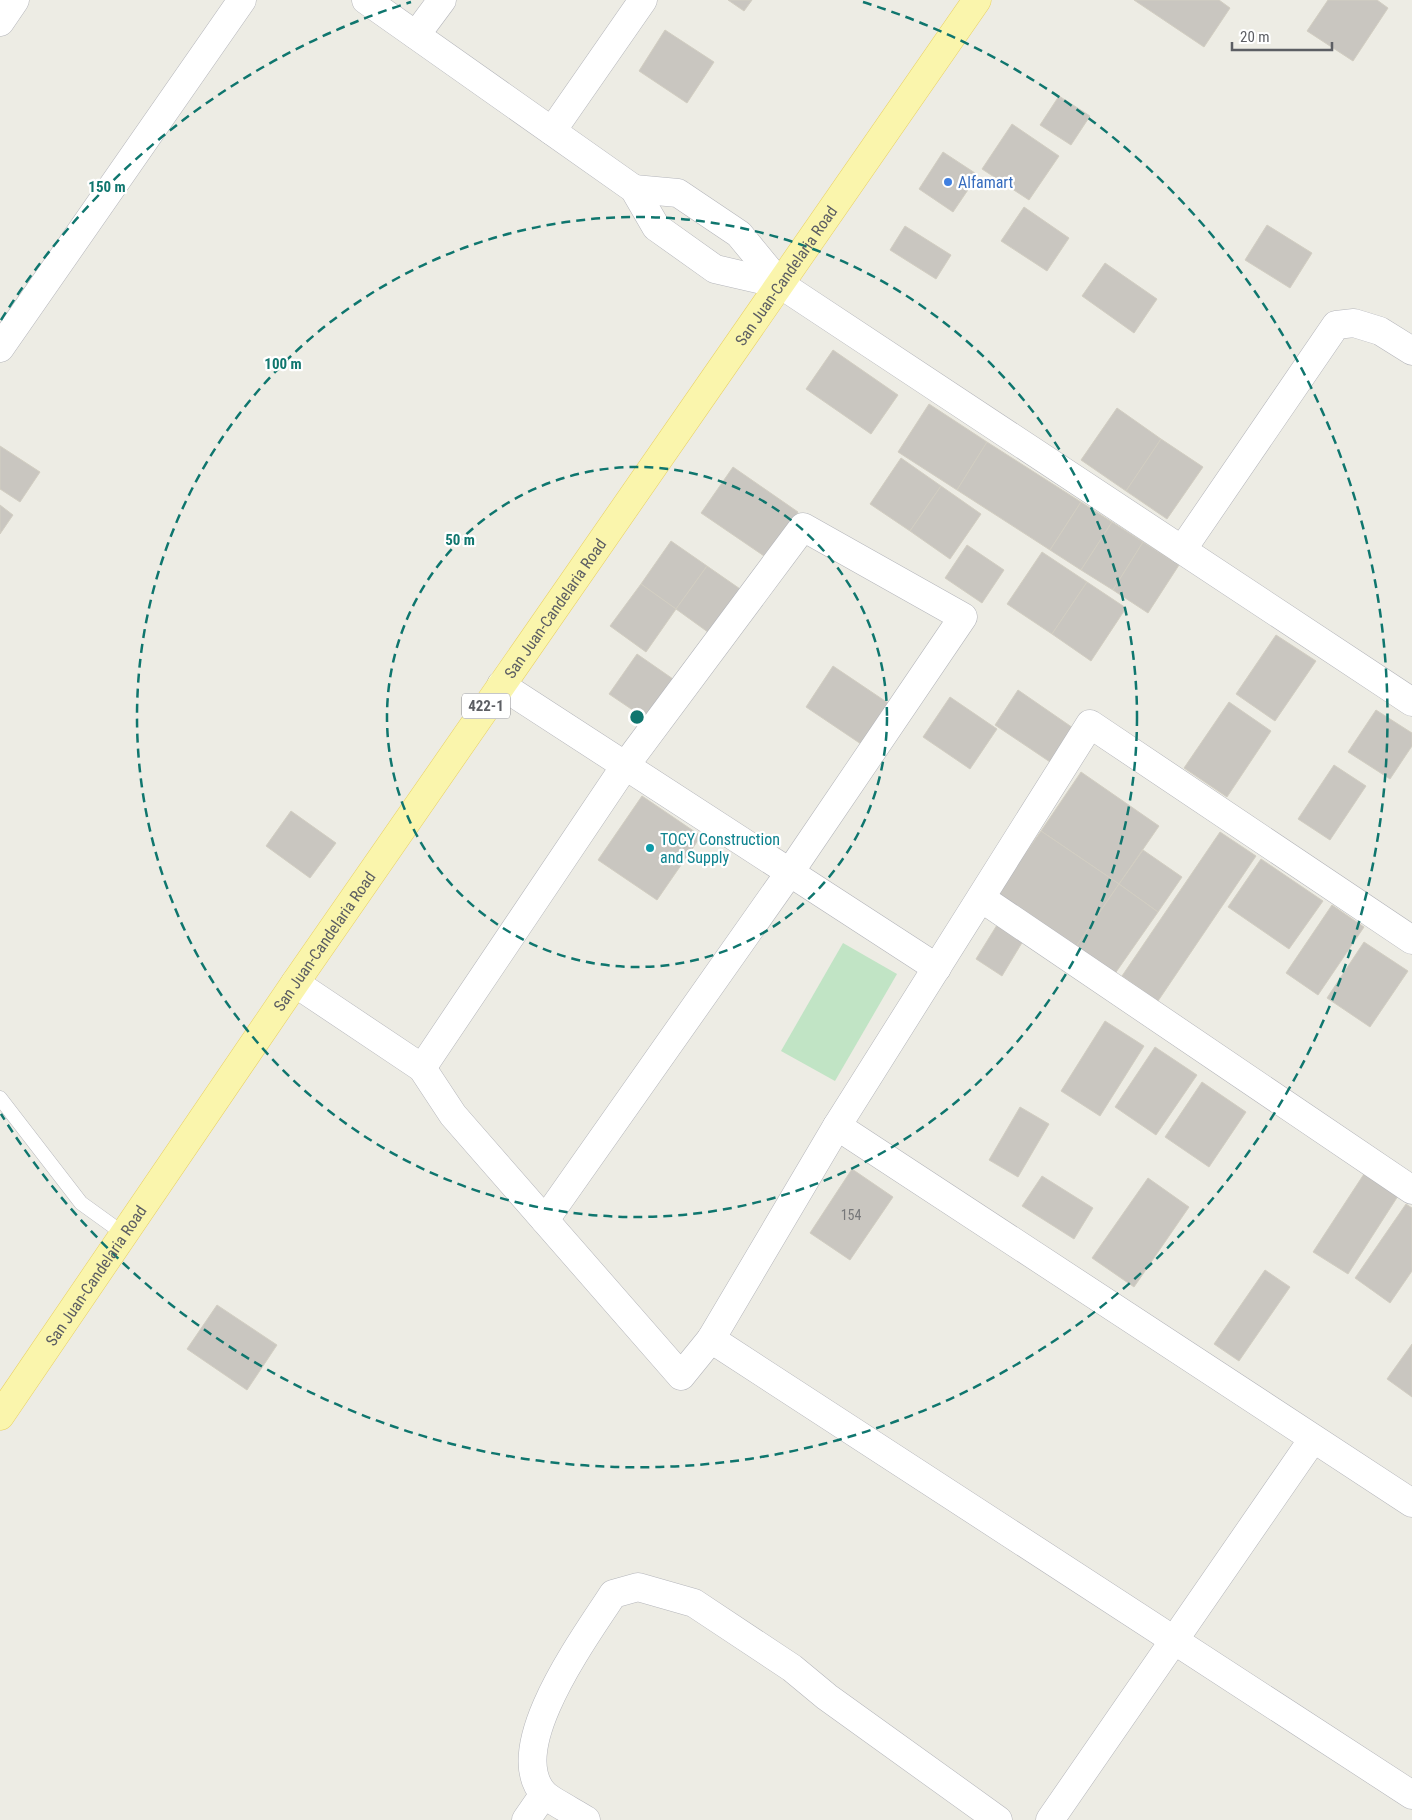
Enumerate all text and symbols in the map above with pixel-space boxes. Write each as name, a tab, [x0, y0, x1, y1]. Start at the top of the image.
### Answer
scale bar	[1232, 20, 1332, 52]
text: 20 m	[1240, 28, 1270, 46]
place label: Alfamart	[958, 173, 1014, 192]
marker: Alfamart	[942, 176, 954, 188]
text: 150 m	[88, 178, 126, 196]
street label: San Juan-Candelaria Road	[731, 202, 841, 349]
text: 100 m	[264, 355, 302, 373]
text: 50 m	[445, 531, 475, 549]
street label: San Juan-Candelaria Road	[500, 535, 610, 682]
road number: 422-1	[462, 694, 510, 718]
centre of rings	[628, 708, 646, 726]
place label: TOCY Construction and Supply	[660, 830, 780, 867]
marker: TOCY Construction and Supply	[644, 842, 656, 854]
street label: San Juan-Candelaria Road	[269, 868, 379, 1015]
street label: San Juan-Candelaria Road	[41, 1202, 150, 1349]
house number: 154	[841, 1207, 861, 1223]

